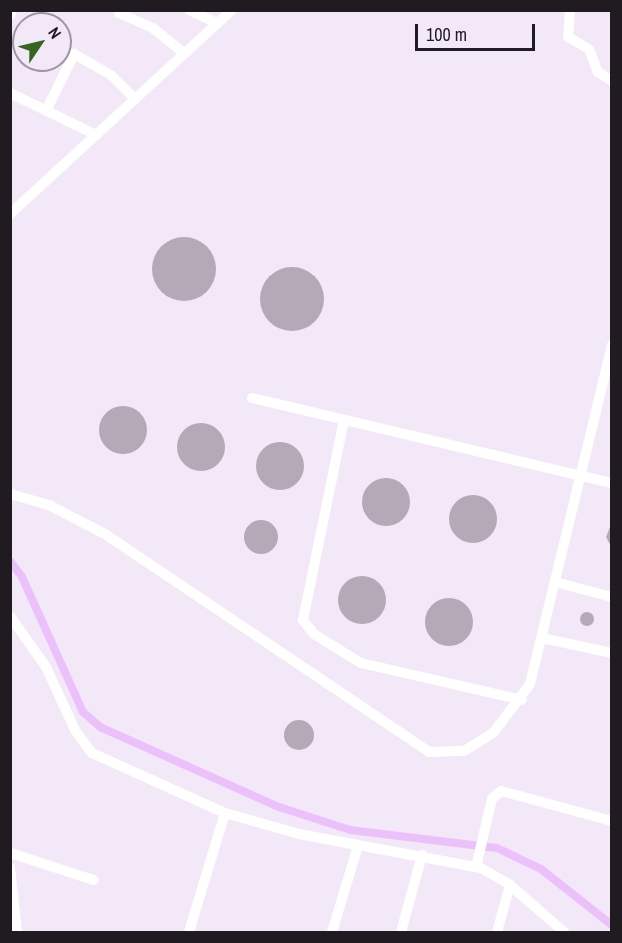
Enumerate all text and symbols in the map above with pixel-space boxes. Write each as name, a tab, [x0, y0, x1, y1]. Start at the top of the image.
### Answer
north arrow	[12, 12, 72, 72]
scale bar	[418, 12, 538, 50]
text: 100 m	[426, 22, 467, 47]
text: N	[43, 23, 67, 43]

